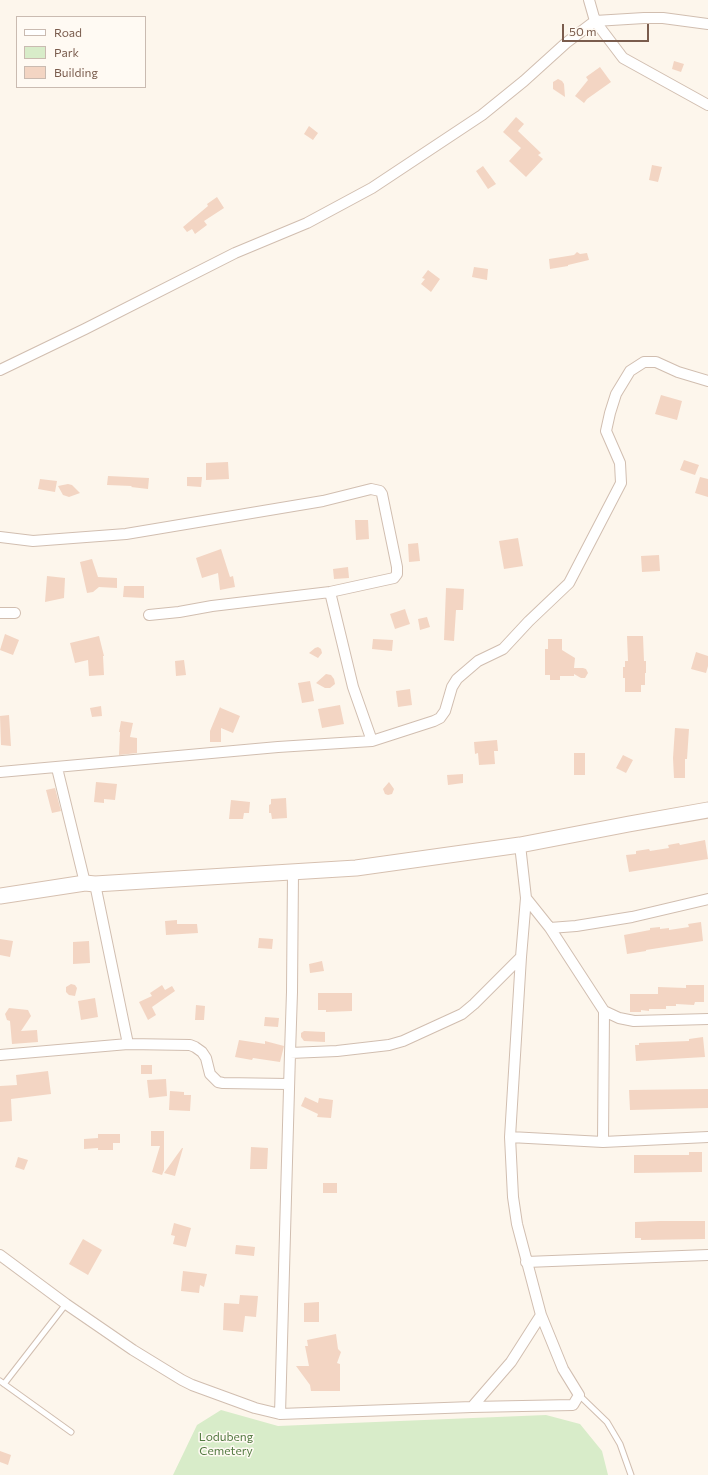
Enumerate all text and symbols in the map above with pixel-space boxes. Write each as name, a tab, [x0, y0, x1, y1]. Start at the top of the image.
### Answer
legend	[16, 16, 146, 88]
scale bar	[564, 16, 651, 42]
text: 50 m	[569, 24, 597, 38]
text: Road	[54, 25, 82, 39]
text: Park	[54, 45, 79, 59]
text: Building	[54, 65, 98, 79]
park label: Lodubeng Cemetery	[199, 1430, 253, 1458]

